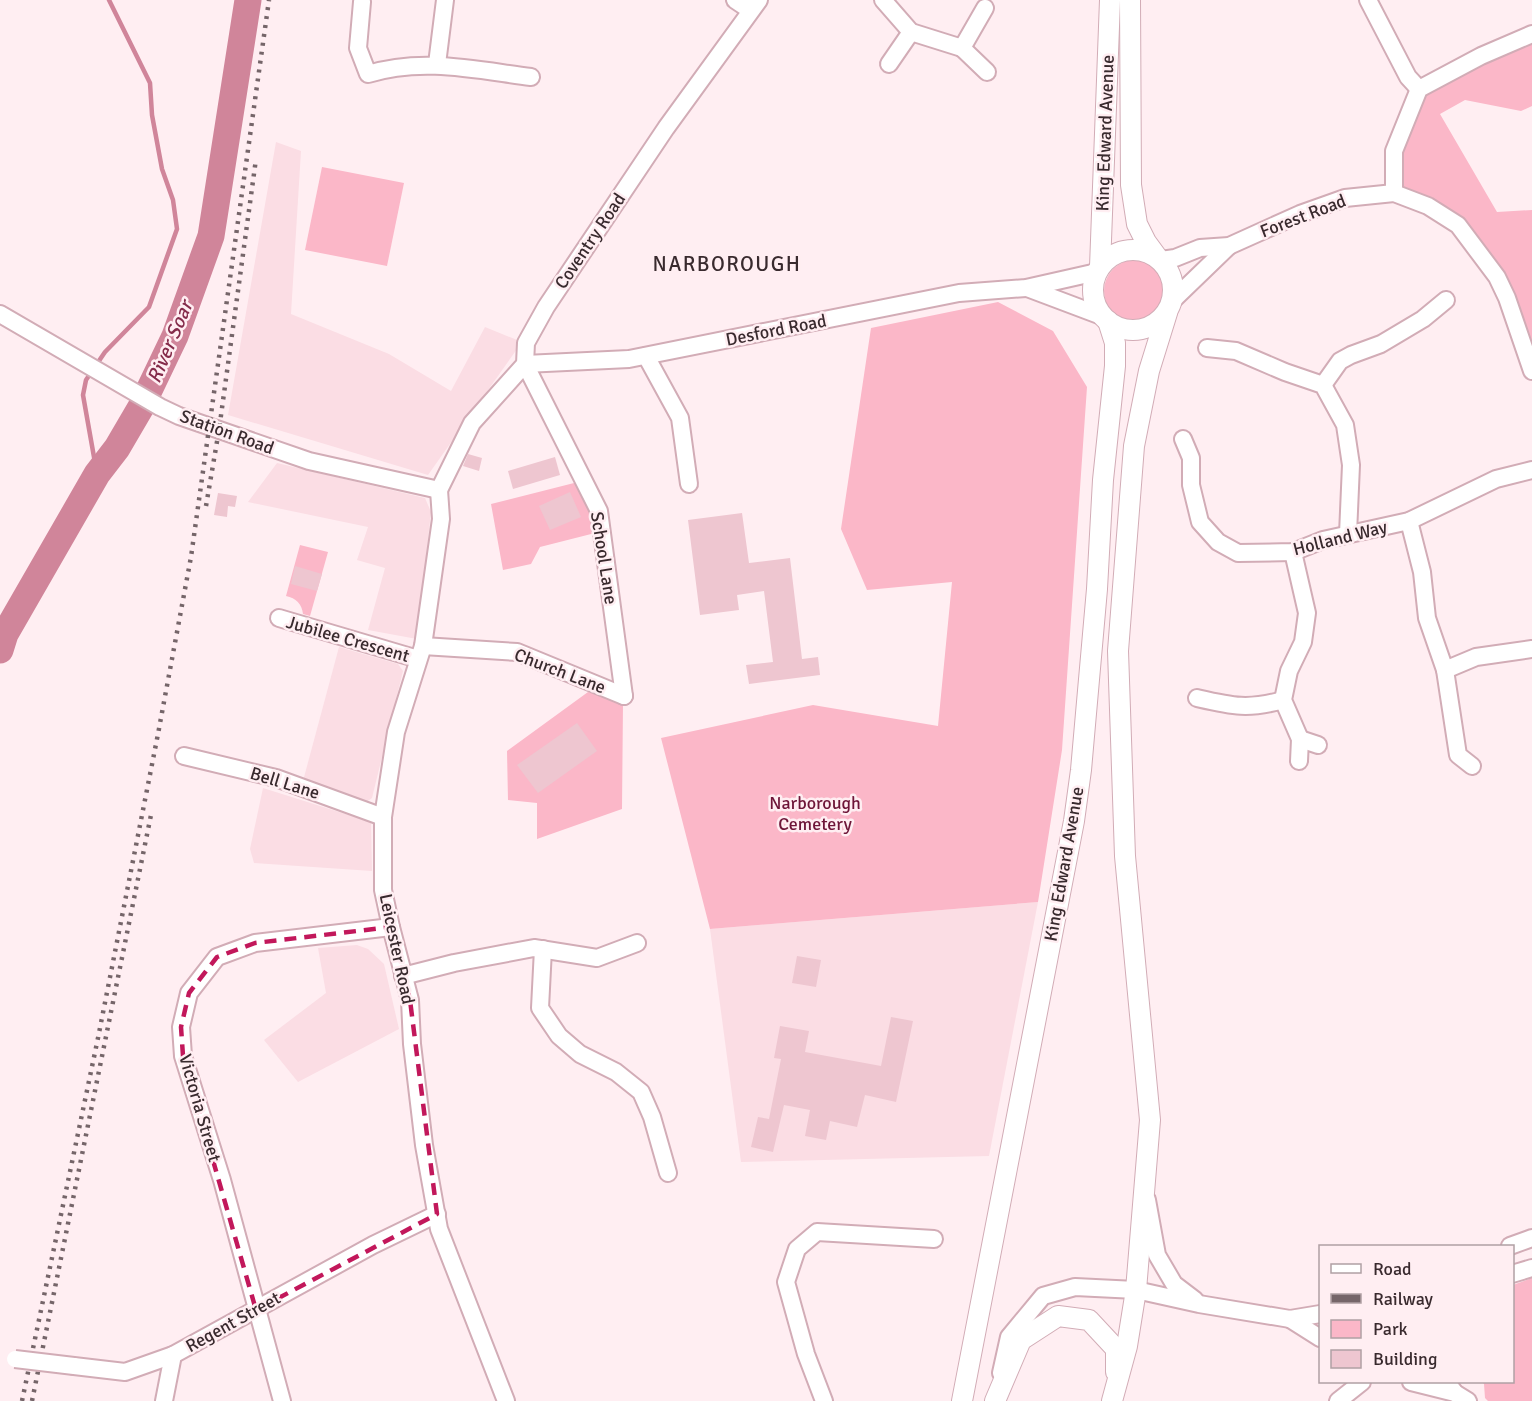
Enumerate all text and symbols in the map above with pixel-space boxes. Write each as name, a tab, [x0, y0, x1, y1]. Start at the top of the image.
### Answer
street label: King Edward Avenue	[1091, 54, 1119, 212]
street label: Coventry Road	[550, 189, 630, 293]
street label: Forest Road	[1257, 190, 1349, 242]
district label: NARBOROUGH	[653, 251, 801, 277]
water label: River Soar	[142, 295, 200, 387]
street label: Desford Road	[724, 309, 828, 351]
street label: Station Road	[177, 405, 277, 459]
street label: School Lane	[586, 510, 622, 606]
street label: Holland Way	[1291, 516, 1390, 560]
street label: Jubilee Crescent	[284, 611, 412, 667]
street label: Church Lane	[511, 643, 609, 699]
street label: Bell Lane	[248, 762, 322, 804]
street label: King Edward Avenue	[1040, 785, 1088, 943]
park label: Narborough Cemetery	[769, 792, 861, 835]
street label: Leicester Road	[375, 892, 419, 1006]
street label: Victoria Street	[174, 1052, 226, 1164]
legend	[1319, 1245, 1514, 1383]
text: Road	[1373, 1258, 1412, 1280]
street label: Regent Street	[182, 1287, 284, 1357]
text: Railway	[1373, 1288, 1434, 1310]
text: Park	[1373, 1318, 1408, 1340]
text: Building	[1373, 1348, 1437, 1370]

